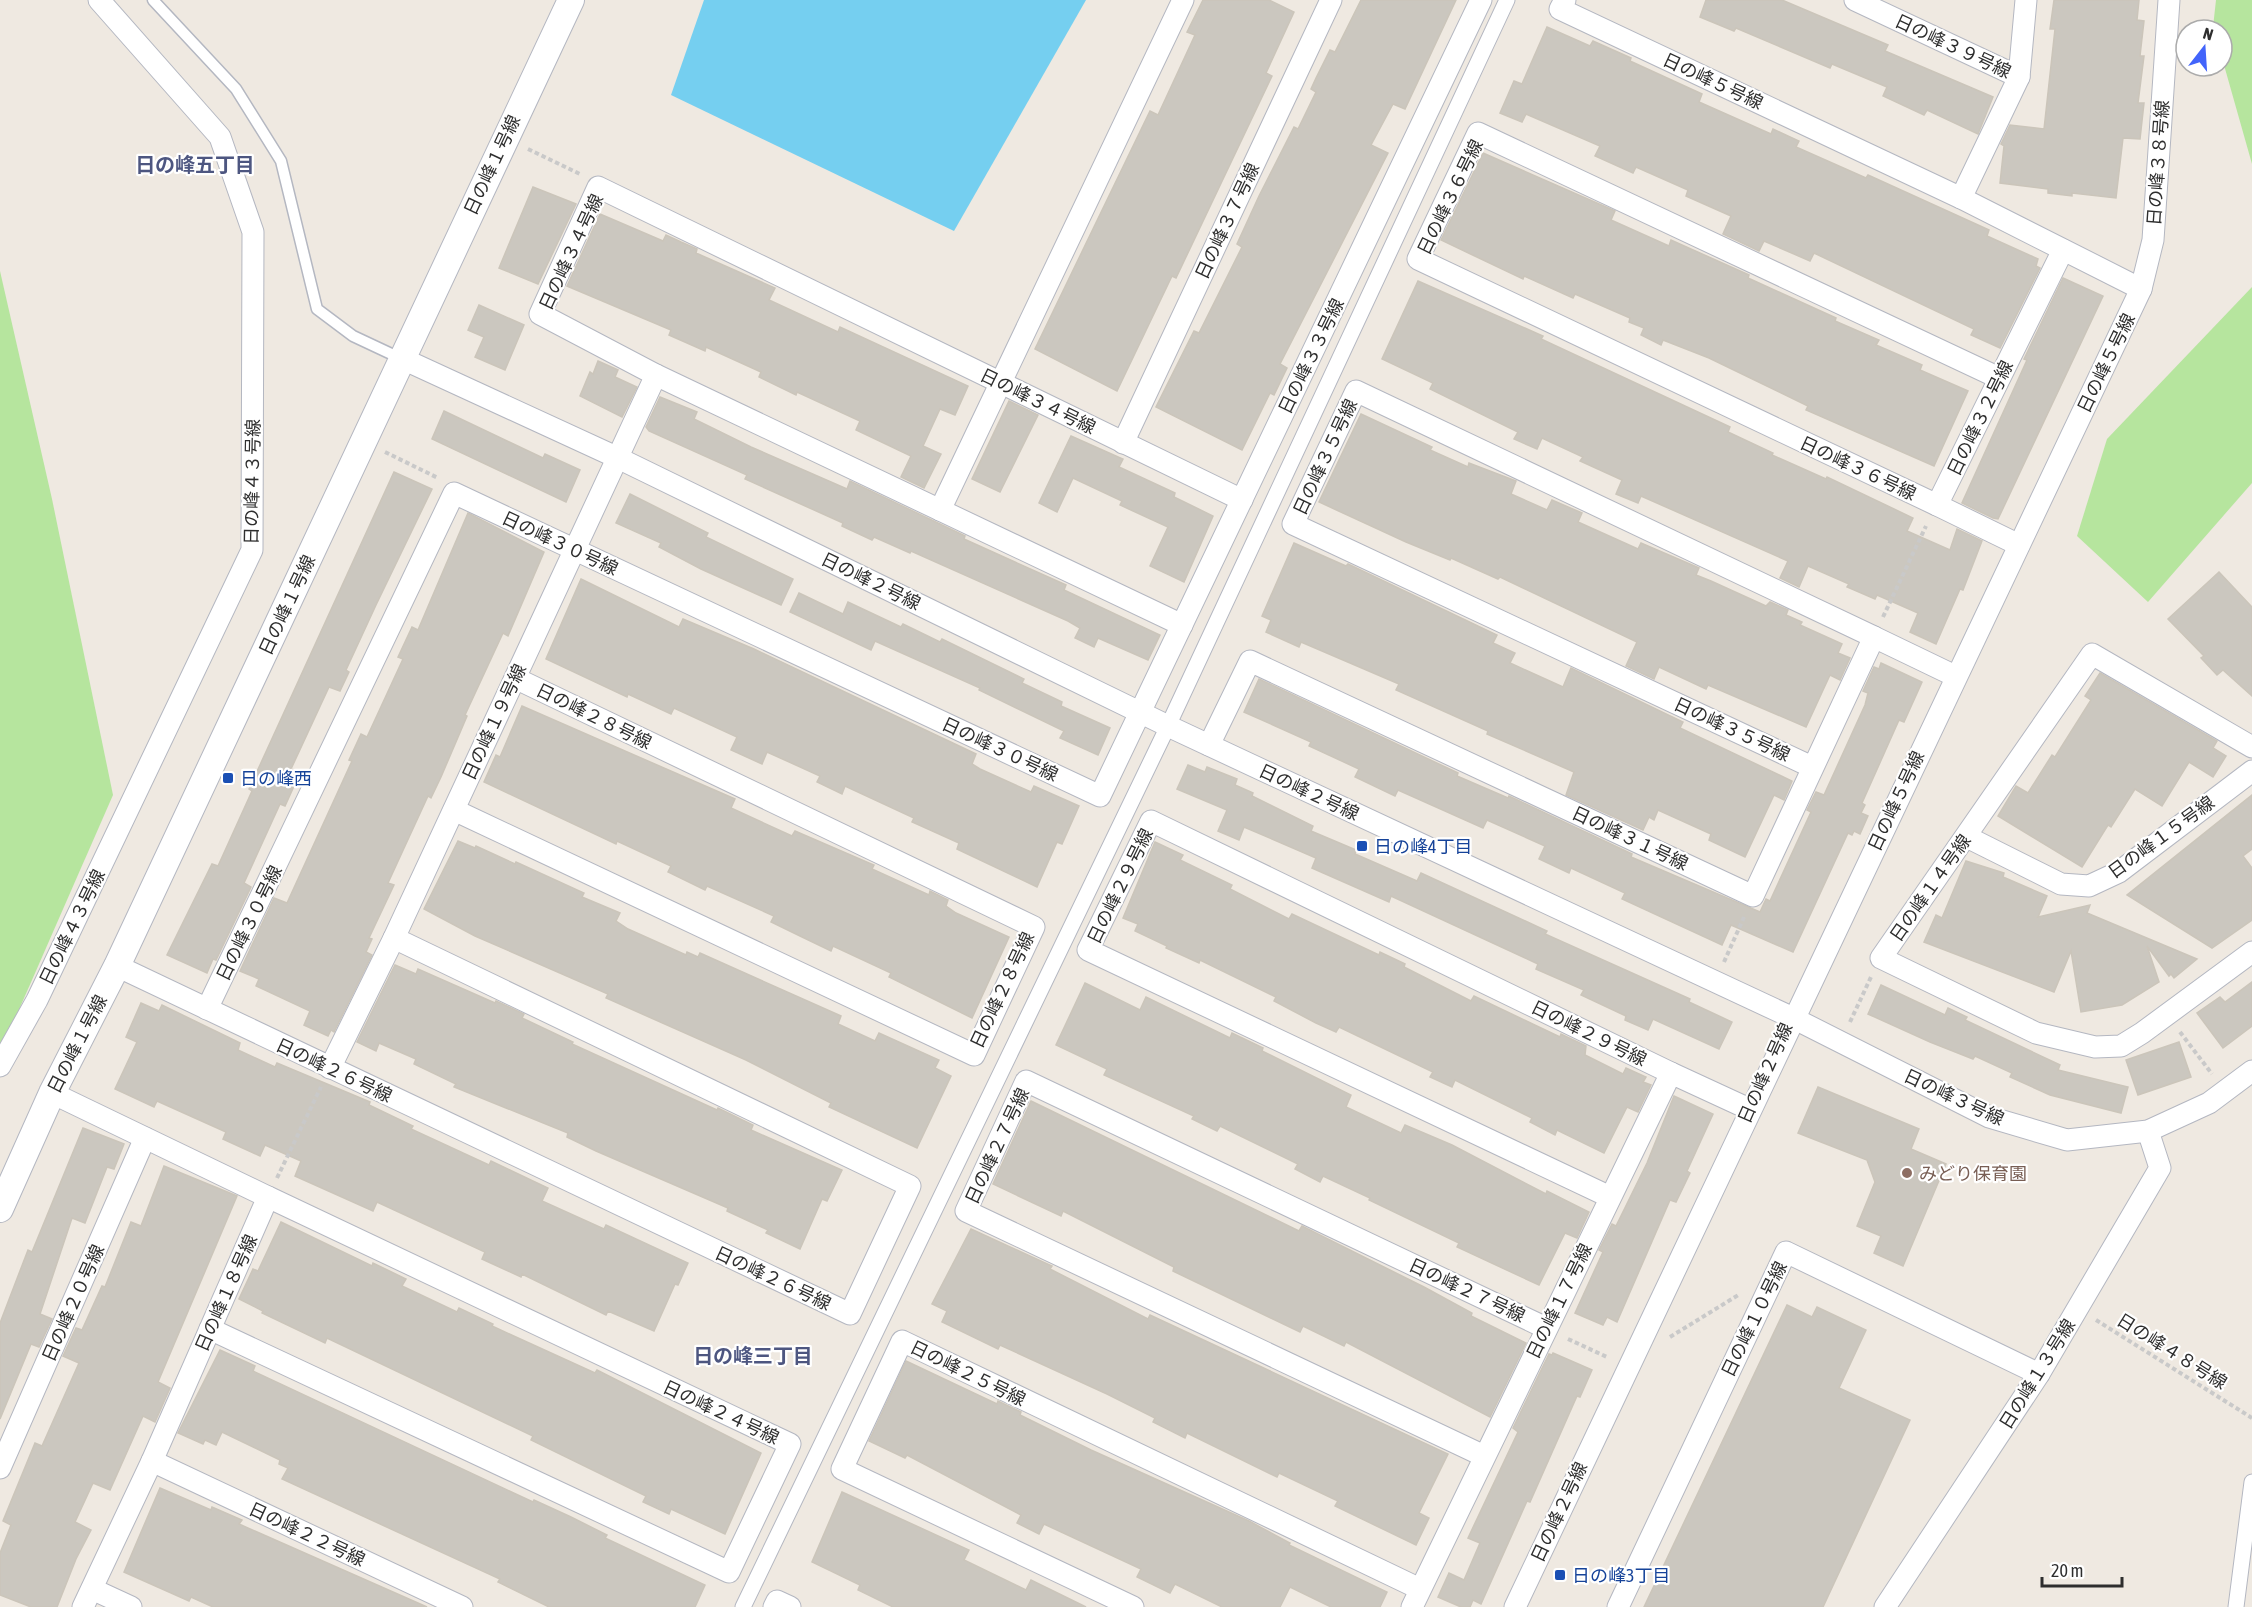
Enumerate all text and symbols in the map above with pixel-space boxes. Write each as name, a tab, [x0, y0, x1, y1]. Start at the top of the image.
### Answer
street label: 日の峰３９号線	[1891, 10, 2015, 82]
north arrow	[2174, 18, 2234, 78]
text: N	[2201, 24, 2216, 44]
street label: 日の峰５号線	[1660, 49, 1766, 113]
street label: 日の峰３８号線	[2143, 99, 2173, 227]
street label: 日の峰１号線	[460, 112, 524, 218]
street label: 日の峰３６号線	[1413, 136, 1487, 258]
district label: 日の峰五丁目	[135, 153, 255, 176]
street label: 日の峰３７号線	[1191, 159, 1263, 283]
street label: 日の峰３４号線	[535, 190, 607, 314]
street label: 日の峰３３号線	[1274, 295, 1348, 417]
street label: 日の峰５号線	[2073, 310, 2139, 416]
street label: 日の峰３２号線	[1943, 357, 2017, 479]
street label: 日の峰３４号線	[977, 364, 1099, 438]
street label: 日の峰３５号線	[1289, 395, 1361, 519]
street label: 日の峰４３号線	[240, 419, 264, 545]
street label: 日の峰３６号線	[1796, 432, 1920, 504]
street label: 日の峰３０号線	[498, 507, 622, 579]
street label: 日の峰２号線	[818, 548, 924, 614]
street label: 日の峰１号線	[255, 552, 319, 658]
street label: 日の峰１９号線	[458, 660, 530, 784]
street label: 日の峰２８号線	[533, 679, 655, 753]
street label: 日の峰３５号線	[1670, 693, 1794, 765]
street label: 日の峰３０号線	[938, 713, 1062, 785]
street label: 日の峰５号線	[1864, 748, 1928, 854]
street label: 日の峰２号線	[1256, 760, 1362, 824]
place label: 日の峰西	[240, 768, 312, 789]
marker: 日の峰西	[221, 771, 235, 785]
street label: 日の峰１５号線	[2104, 791, 2218, 883]
street label: 日の峰３１号線	[1568, 802, 1692, 874]
street label: 日の峰２９号線	[1083, 825, 1157, 947]
street label: 日の峰１４号線	[1885, 830, 1975, 946]
place label: 日の峰4丁目	[1374, 836, 1472, 857]
marker: 日の峰4丁目	[1355, 839, 1369, 853]
street label: 日の峰３０号線	[212, 862, 286, 984]
street label: 日の峰４３号線	[35, 866, 109, 988]
street label: 日の峰２８号線	[966, 928, 1038, 1052]
street label: 日の峰１号線	[43, 991, 111, 1097]
street label: 日の峰２９号線	[1528, 996, 1650, 1070]
street label: 日の峰２号線	[1733, 1019, 1797, 1127]
street label: 日の峰２６号線	[272, 1034, 396, 1106]
street label: 日の峰３号線	[1901, 1065, 2007, 1129]
street label: 日の峰２７号線	[961, 1084, 1033, 1208]
place label: みどり保育園	[1919, 1163, 2027, 1184]
marker: みどり保育園	[1900, 1166, 1914, 1180]
street label: 日の峰１８号線	[191, 1231, 261, 1355]
street label: 日の峰１７号線	[1522, 1240, 1596, 1362]
street label: 日の峰２０号線	[38, 1241, 108, 1365]
street label: 日の峰２６号線	[711, 1242, 835, 1314]
street label: 日の峰２７号線	[1405, 1254, 1529, 1326]
street label: 日の峰１０号線	[1717, 1258, 1791, 1380]
street label: 日の峰４８号線	[2113, 1309, 2231, 1393]
street label: 日の峰１３号線	[1995, 1315, 2079, 1433]
street label: 日の峰２５号線	[907, 1336, 1029, 1410]
district label: 日の峰三丁目	[693, 1344, 813, 1367]
street label: 日の峰２４号線	[659, 1376, 783, 1448]
street label: 日の峰２号線	[1527, 1459, 1591, 1565]
street label: 日の峰２２号線	[245, 1498, 369, 1570]
scale bar	[2042, 1550, 2122, 1588]
text: 20 m	[2051, 1560, 2083, 1581]
place label: 日の峰3丁目	[1572, 1565, 1670, 1586]
marker: 日の峰3丁目	[1553, 1568, 1567, 1582]

